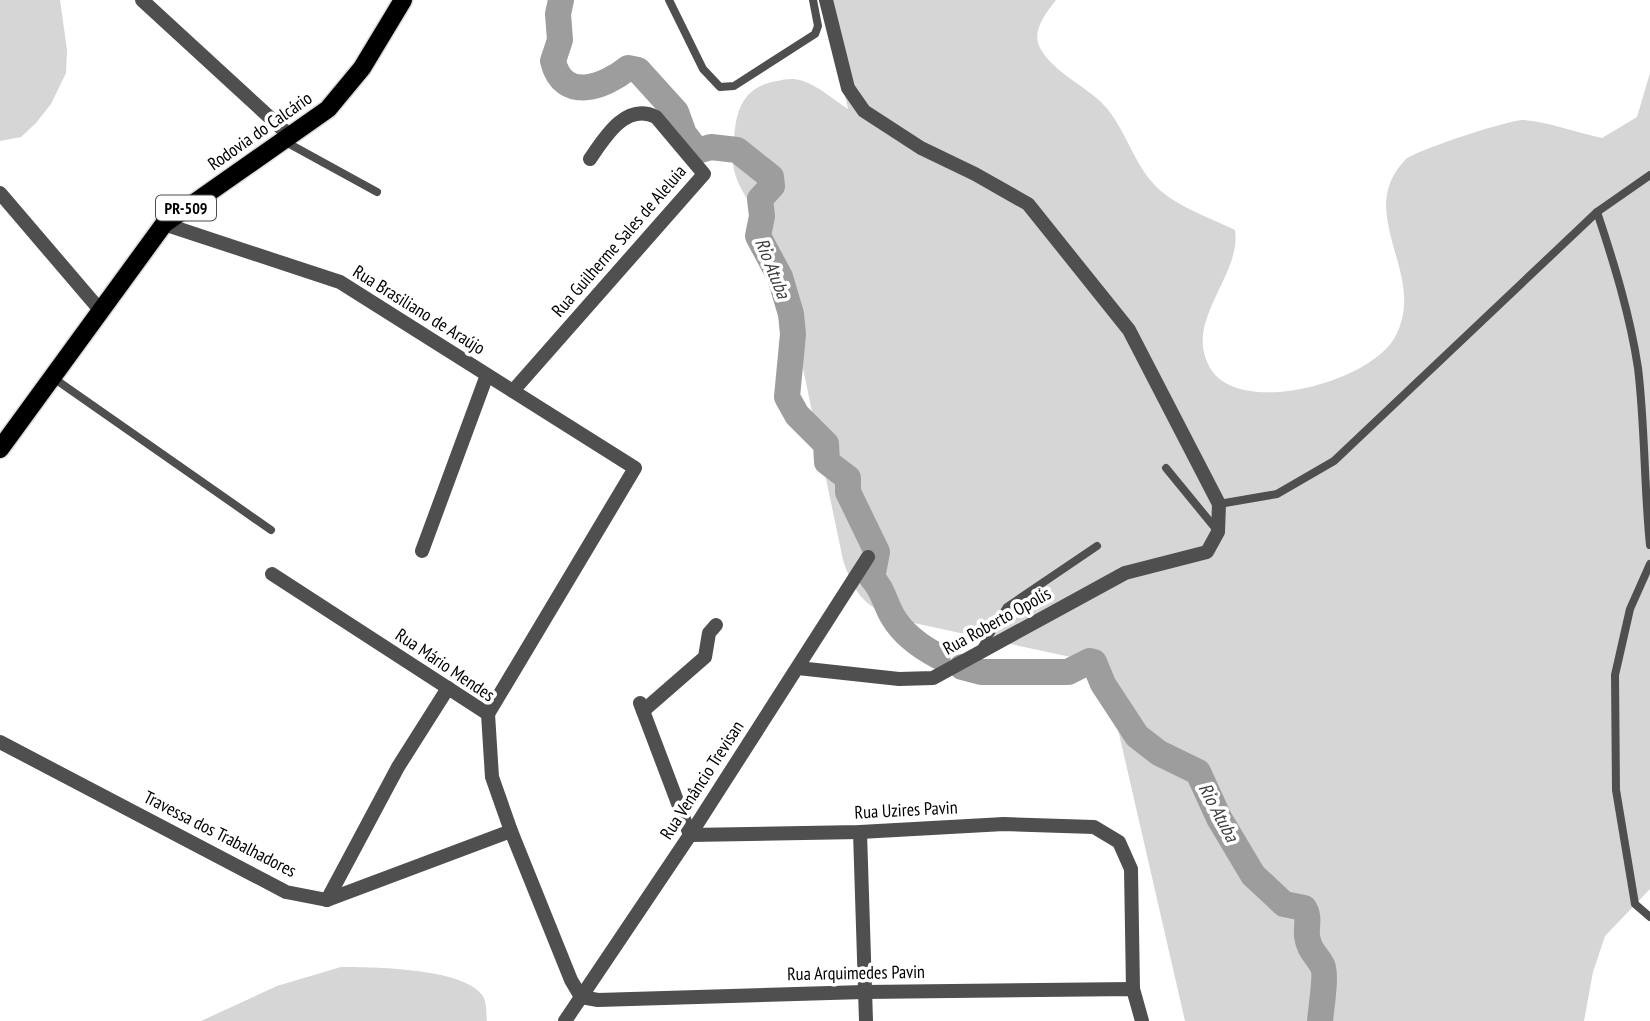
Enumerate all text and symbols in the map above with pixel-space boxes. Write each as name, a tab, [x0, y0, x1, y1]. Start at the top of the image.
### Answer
street label: Rodovia do Calcário	[203, 86, 316, 175]
street label: Rua Guilherme Sales de Aleluia	[546, 160, 691, 321]
road number: PR-509	[156, 196, 216, 220]
water label: Rio Atuba	[750, 234, 796, 303]
street label: Rua Brasiliano de Araújo	[349, 260, 490, 360]
street label: Rua Roberto Opolis	[939, 581, 1055, 660]
street label: Rua Mário Mendes	[391, 623, 499, 706]
street label: Rua Venâncio Trevisan	[655, 716, 749, 843]
water label: Rio Atuba	[1194, 779, 1245, 847]
street label: Travessa dos Trabalhadores	[140, 785, 300, 882]
street label: Rua Uzires Pavin	[854, 795, 958, 824]
street label: Rua Arquimedes Pavin	[787, 960, 925, 985]

